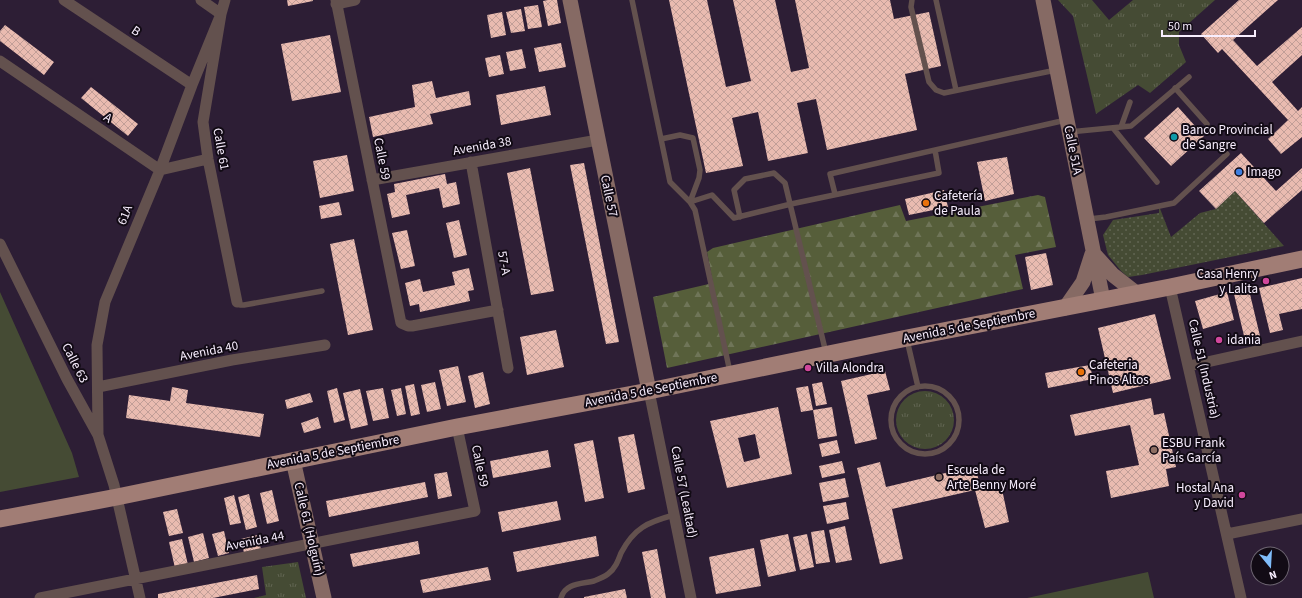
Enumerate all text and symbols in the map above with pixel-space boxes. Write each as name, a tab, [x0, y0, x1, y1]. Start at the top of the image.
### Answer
scale bar	[1162, 12, 1255, 38]
text: 50 m	[1168, 18, 1192, 35]
street label: B	[128, 21, 144, 41]
street label: A	[100, 109, 117, 128]
place label: Banco Provincial de Sangre	[1182, 121, 1273, 154]
street label: Calle 51A	[1059, 124, 1087, 177]
street label: Calle 61	[208, 126, 234, 172]
street label: Avenida 38	[451, 132, 513, 160]
marker: Banco Provincial de Sangre	[1169, 132, 1179, 142]
street label: Calle 59	[369, 136, 395, 182]
place label: Imago	[1247, 163, 1281, 181]
marker: Imago	[1234, 167, 1244, 177]
street label: Calle 57	[596, 173, 622, 219]
place label: Cafetería de Paula	[934, 187, 983, 220]
marker: Cafetería de Paula	[921, 198, 931, 208]
street label: 61A	[113, 201, 137, 228]
street label: 57-A	[493, 250, 515, 277]
place label: Casa Henry y Lalita	[1196, 265, 1258, 298]
marker: Casa Henry y Lalita	[1261, 276, 1271, 286]
street label: Avenida 5 de Septiembre	[901, 304, 1037, 348]
street label: Calle 51 (Industria)	[1184, 317, 1224, 421]
place label: idania	[1227, 331, 1261, 349]
marker: idania	[1214, 335, 1224, 345]
street label: Avenida 40	[178, 337, 240, 365]
street label: Calle 63	[57, 340, 93, 386]
place label: Cafeteria Pinos Altos	[1089, 356, 1149, 389]
place label: Villa Alondra	[816, 359, 884, 377]
marker: Villa Alondra	[803, 363, 813, 373]
marker: Cafeteria Pinos Altos	[1076, 367, 1086, 377]
street label: Avenida 5 de Septiembre	[583, 368, 719, 412]
street label: Avenida 5 de Septiembre	[265, 430, 401, 474]
place label: ESBU Frank País García	[1162, 434, 1225, 467]
street label: Calle 59	[467, 443, 493, 489]
street label: Calle 57 (Lealtad)	[666, 445, 702, 539]
marker: ESBU Frank País García	[1149, 445, 1159, 455]
place label: Escuela de Arte Benny Moré	[947, 461, 1036, 494]
marker: Escuela de Arte Benny Moré	[934, 472, 944, 482]
place label: Hostal Ana y David	[1176, 479, 1234, 512]
street label: Calle 61 (Holguín)	[289, 480, 329, 578]
marker: Hostal Ana y David	[1237, 490, 1247, 500]
street label: Avenida 44	[224, 526, 286, 555]
north arrow	[1250, 546, 1290, 586]
text: N	[1267, 567, 1279, 583]

